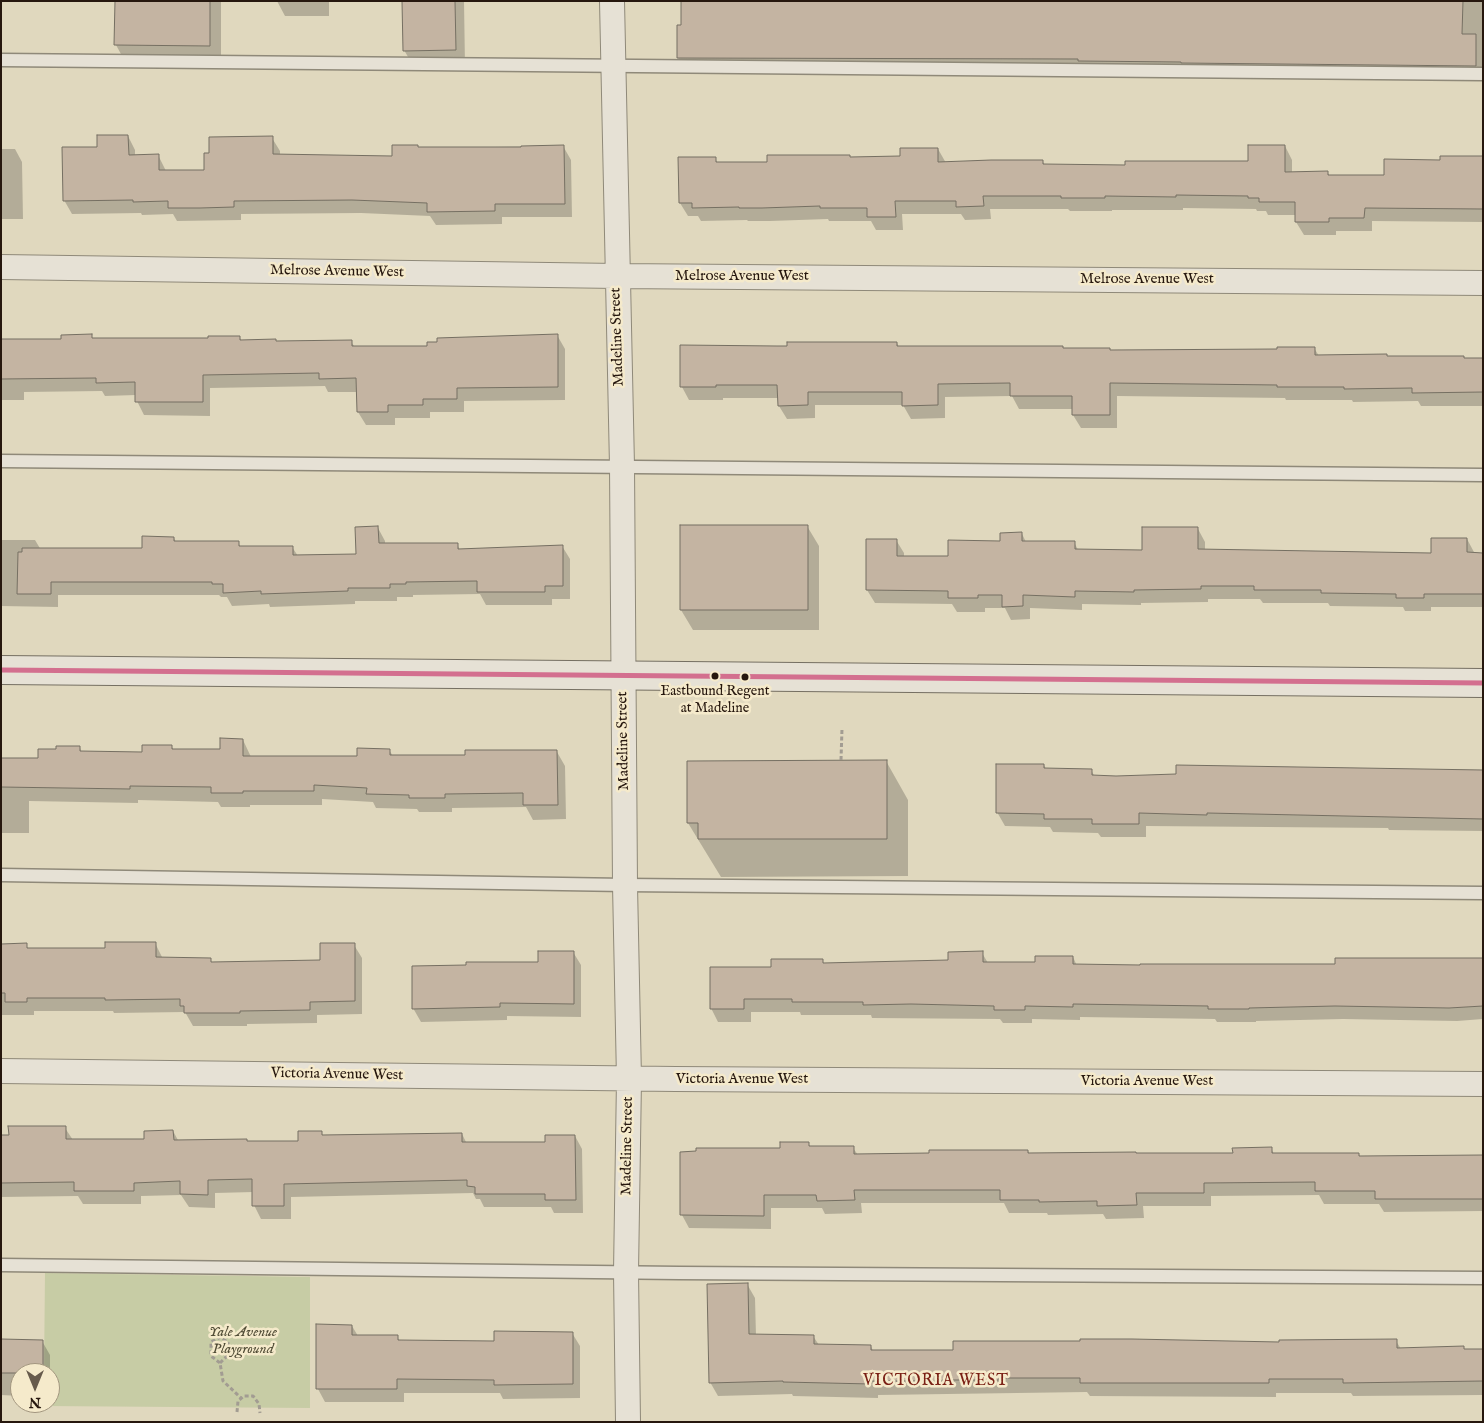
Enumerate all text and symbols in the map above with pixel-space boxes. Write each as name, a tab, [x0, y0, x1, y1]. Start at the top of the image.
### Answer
street label: Melrose Avenue West	[270, 262, 404, 282]
street label: Melrose Avenue West	[675, 268, 809, 286]
street label: Melrose Avenue West	[1080, 271, 1214, 289]
street label: Madeline Street	[607, 287, 629, 387]
marker: Eastbound Regent at Madeline	[710, 671, 720, 681]
unlabelled marker	[740, 672, 750, 682]
place label: Eastbound Regent at Madeline	[661, 684, 769, 716]
street label: Madeline Street	[614, 691, 634, 791]
street label: Victoria Avenue West	[271, 1065, 403, 1085]
street label: Victoria Avenue West	[676, 1071, 808, 1089]
street label: Victoria Avenue West	[1081, 1073, 1213, 1091]
street label: Madeline Street	[618, 1096, 638, 1196]
park label: Yale Avenue Playground	[209, 1324, 277, 1359]
north arrow	[10, 1363, 60, 1413]
district label: VICTORIA WEST	[861, 1372, 1011, 1392]
text: N	[29, 1393, 41, 1411]

